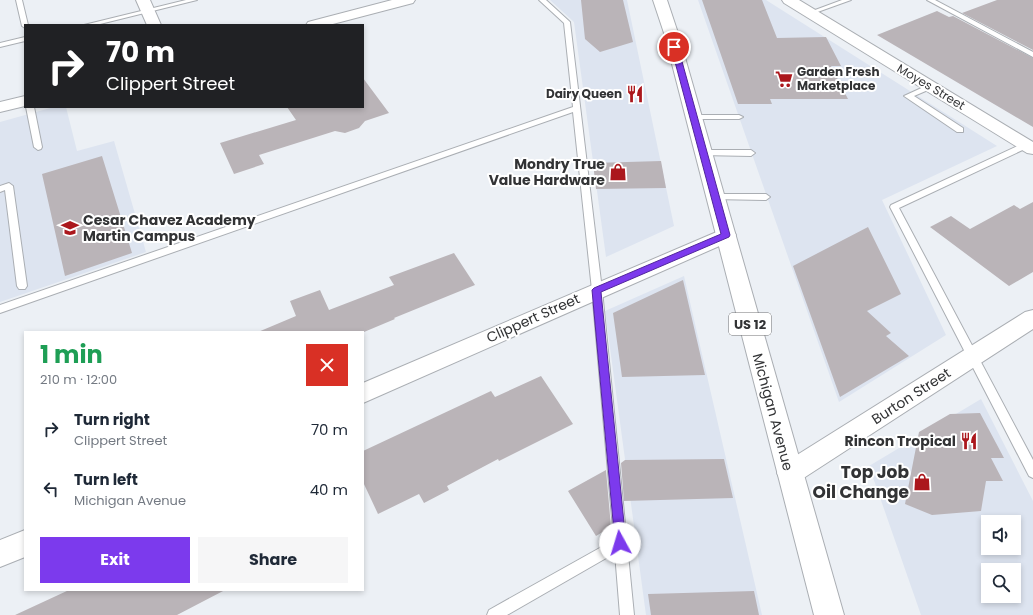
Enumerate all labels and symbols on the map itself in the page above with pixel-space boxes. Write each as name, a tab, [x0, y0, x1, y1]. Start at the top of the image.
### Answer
pin	[657, 30, 691, 64]
street label: Moyes Street	[894, 60, 969, 114]
place label: Garden Fresh Marketplace	[797, 63, 879, 94]
supermarket icon: Garden Fresh Marketplace	[774, 69, 794, 89]
restaurant icon: Dairy Queen	[625, 84, 645, 104]
place label: Dairy Queen	[546, 85, 622, 102]
place label: Mondry True Value Hardware	[489, 154, 605, 190]
shop icon: Mondry True Value Hardware	[608, 162, 628, 182]
place label: Cesar Chavez Academy Martin Campus	[83, 210, 256, 246]
school or university icon: Cesar Chavez Academy Martin Campus	[60, 218, 80, 238]
street label: Clippert Street	[483, 288, 583, 348]
road number: US 12	[729, 313, 771, 335]
street label: Michigan Avenue	[748, 351, 798, 473]
street label: Burton Street	[868, 363, 954, 429]
place label: Rincon Tropical	[845, 431, 956, 451]
restaurant icon: Rincon Tropical	[959, 431, 979, 451]
place label: Top Job Oil Change	[813, 460, 909, 504]
shop icon: Top Job Oil Change	[912, 472, 932, 492]
position arrow	[599, 522, 641, 564]

